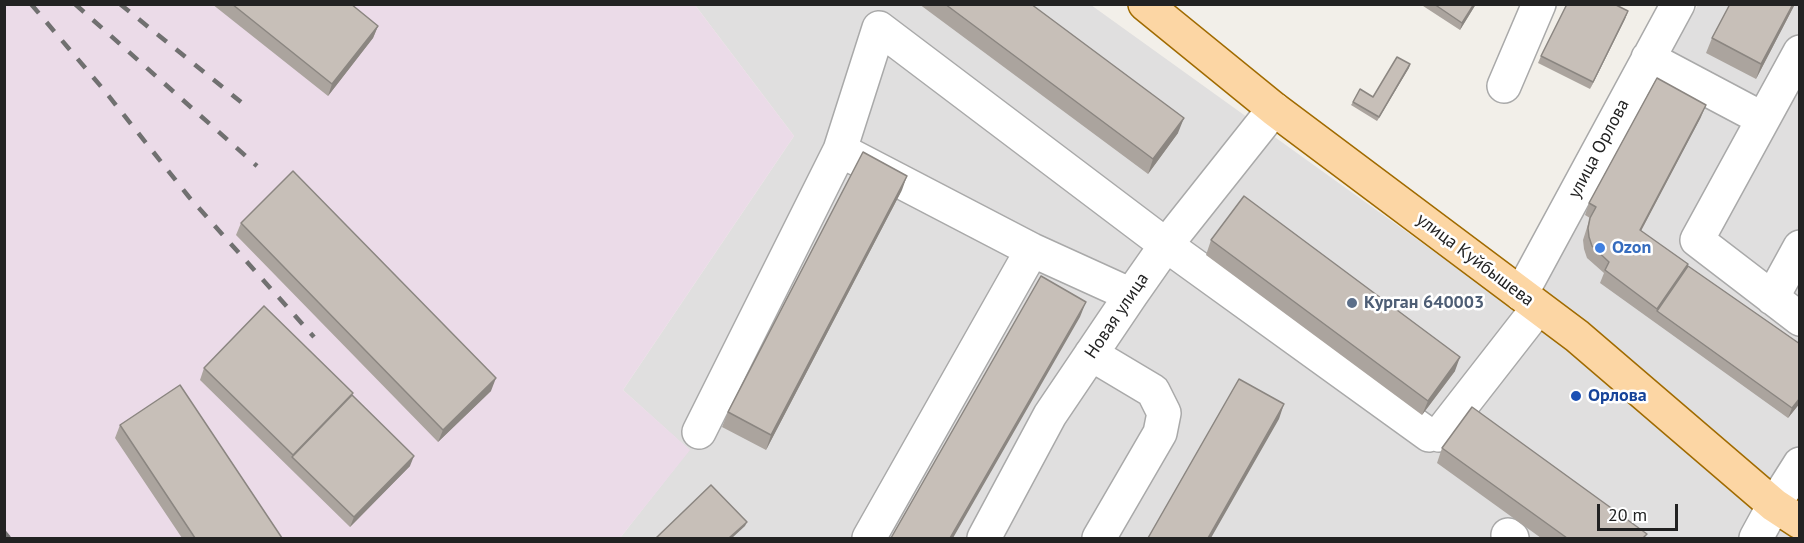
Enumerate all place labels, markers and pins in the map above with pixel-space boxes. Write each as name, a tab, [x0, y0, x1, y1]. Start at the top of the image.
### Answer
place label: Ozon	[1612, 237, 1651, 259]
marker: Ozon	[1593, 241, 1607, 255]
place label: Курган 640003	[1364, 292, 1484, 314]
marker: Курган 640003	[1345, 296, 1359, 310]
place label: Орлова	[1588, 385, 1647, 407]
marker: Орлова	[1569, 389, 1583, 403]

